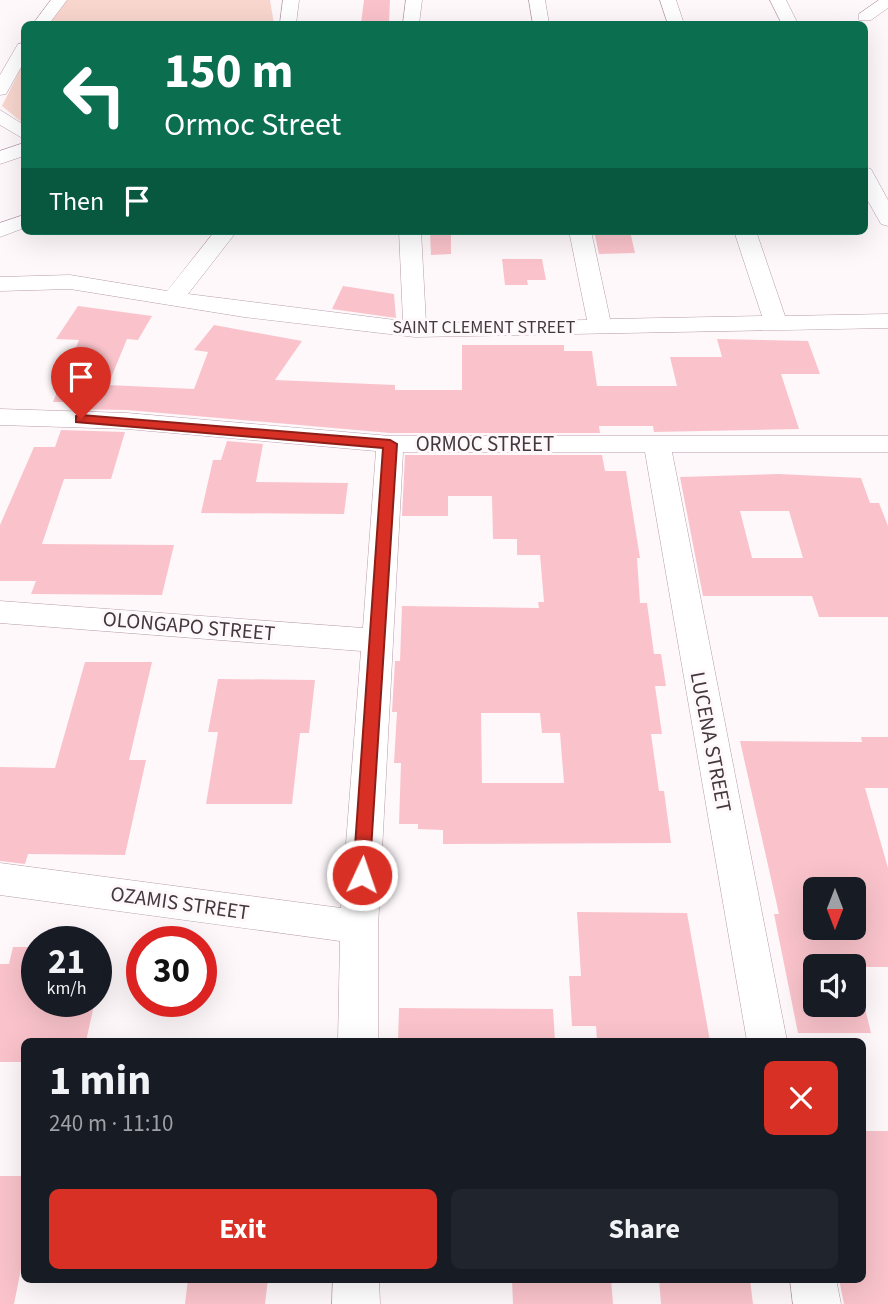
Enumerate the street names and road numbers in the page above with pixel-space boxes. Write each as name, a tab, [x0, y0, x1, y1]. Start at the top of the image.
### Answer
street label: SAINT CLEMENT STREET	[393, 315, 576, 340]
street label: ORMOC STREET	[416, 429, 554, 459]
street label: OLONGAPO STREET	[102, 604, 276, 648]
street label: LUCENA STREET	[683, 669, 739, 815]
street label: OZAMIS STREET	[109, 878, 251, 928]

